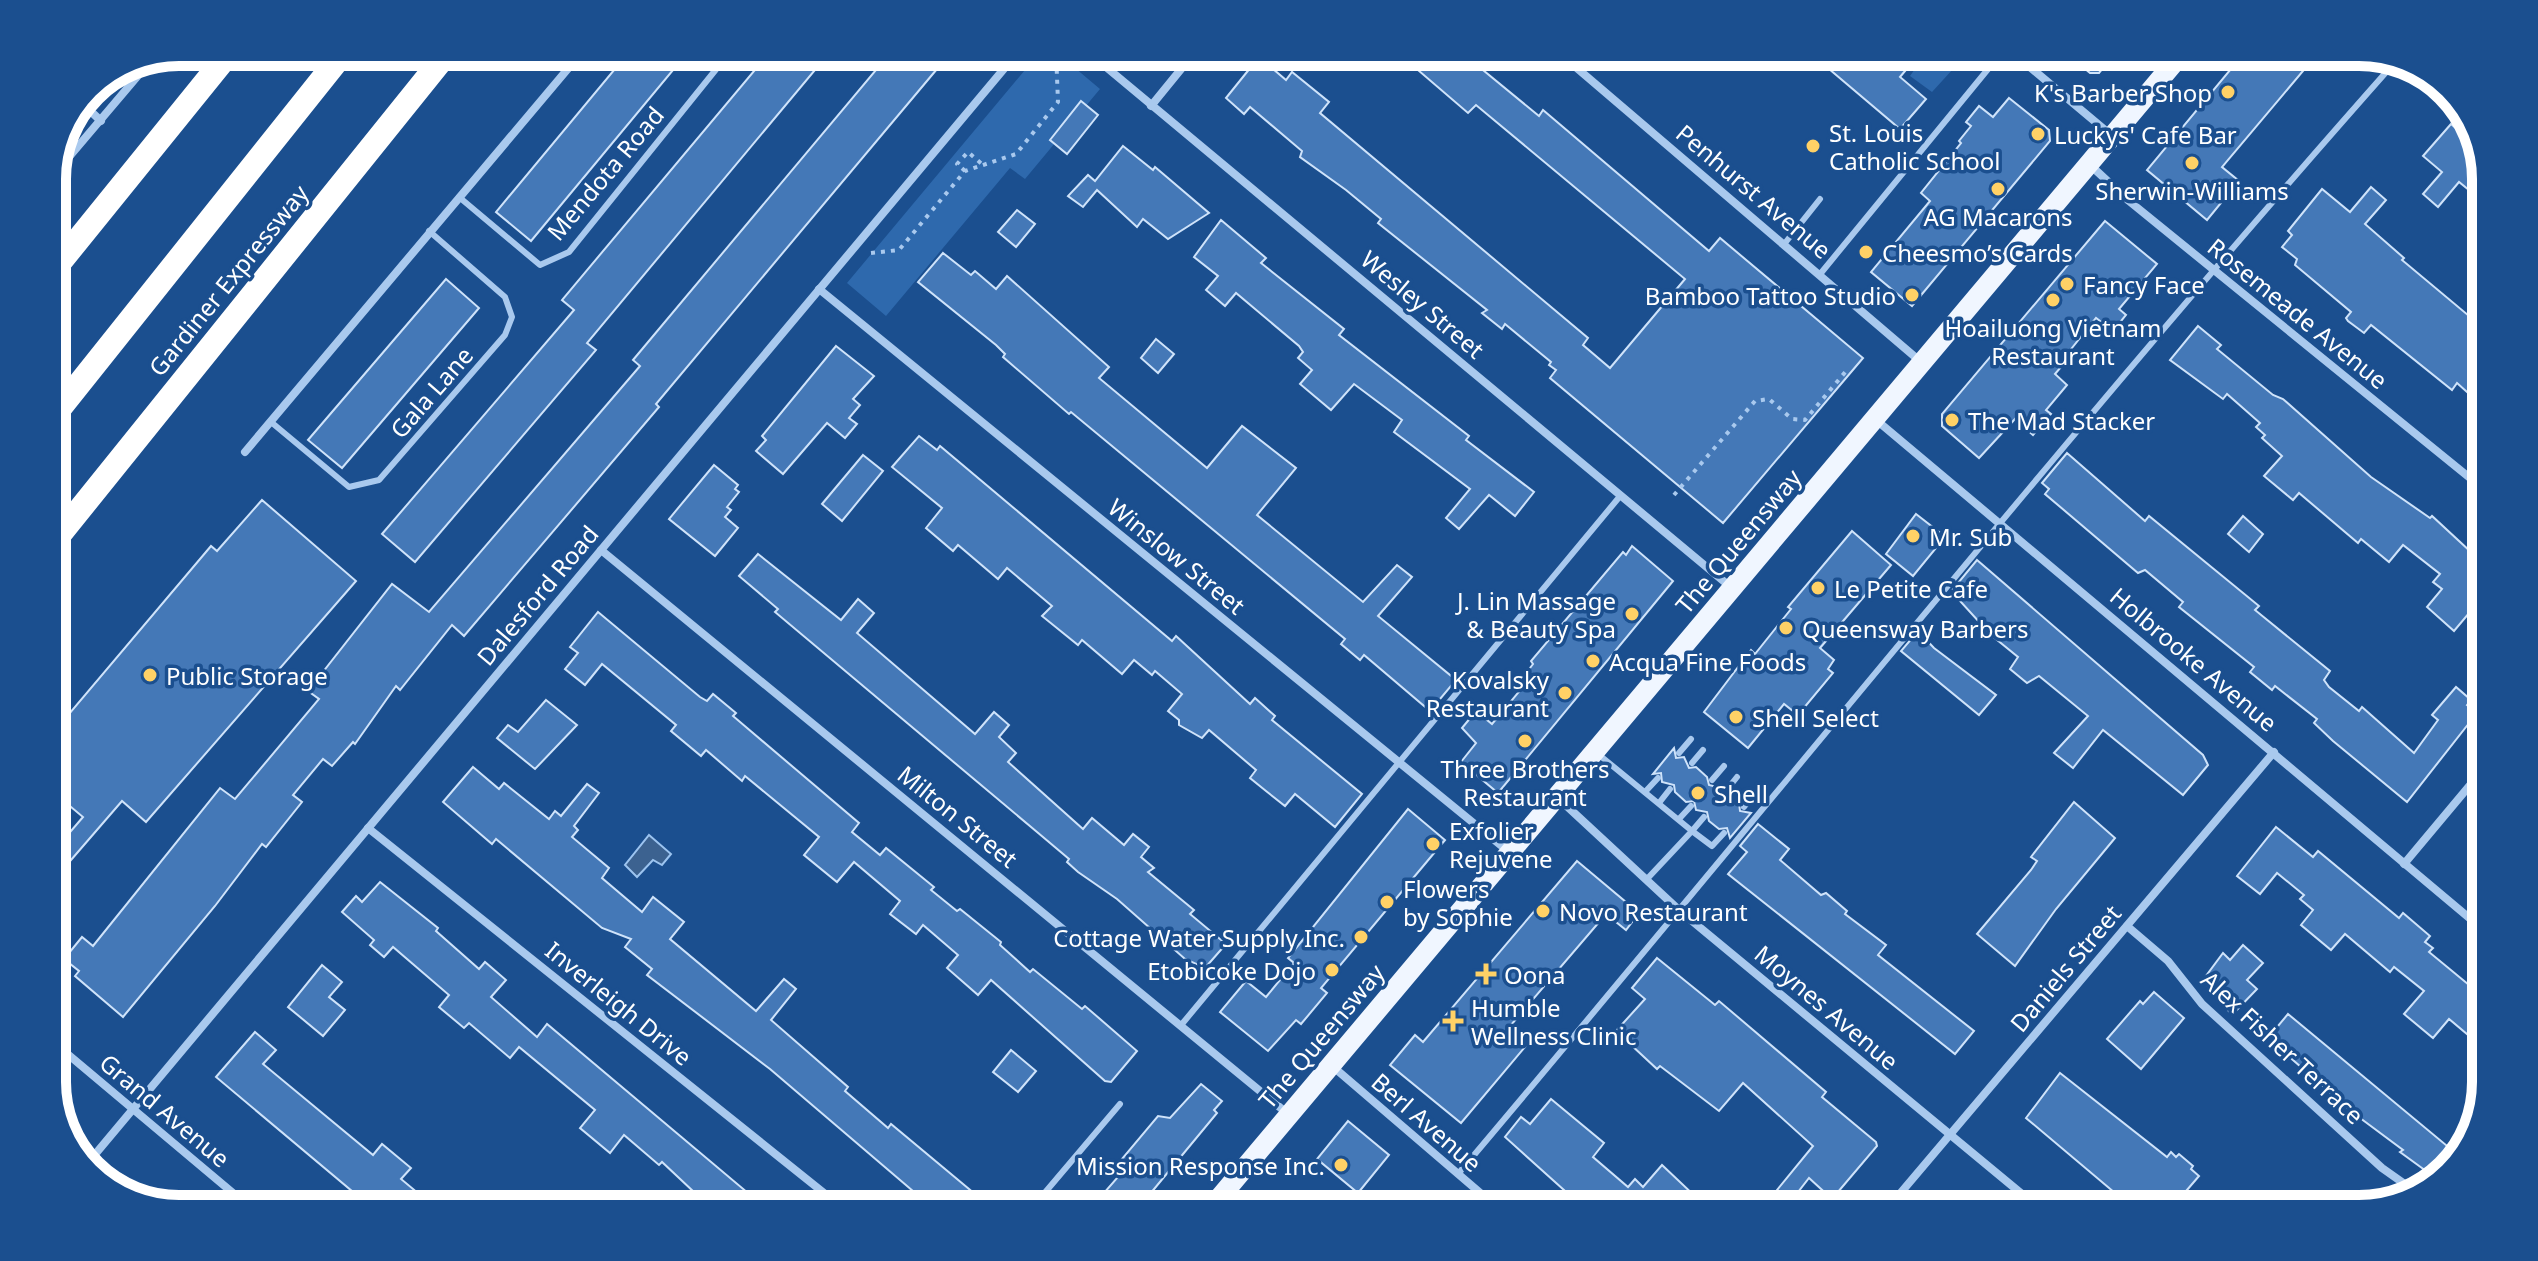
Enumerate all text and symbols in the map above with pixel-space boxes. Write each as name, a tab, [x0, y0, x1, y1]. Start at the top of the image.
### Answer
place label: K's Barber Shop	[2034, 76, 2212, 109]
marker: K's Barber Shop	[2219, 83, 2237, 101]
street label: Mendota Road	[539, 99, 671, 247]
street label: Penhurst Avenue	[1669, 116, 1839, 266]
place label: St. Louis Catholic School	[1829, 116, 2001, 177]
place label: Luckys' Cafe Bar	[2054, 118, 2237, 151]
marker: Luckys' Cafe Bar	[2029, 125, 2047, 143]
marker: St. Louis Catholic School	[1804, 137, 1822, 155]
marker: Sherwin-Williams	[2183, 154, 2201, 172]
place label: Sherwin-Williams	[2095, 174, 2289, 207]
street label: Gardiner Expressway	[141, 177, 316, 383]
marker: AG Macarons	[1989, 180, 2007, 198]
place label: AG Macarons	[1923, 200, 2073, 233]
street label: Rosemeade Avenue	[2201, 230, 2395, 396]
place label: Cheesmo’s Cards	[1882, 236, 2073, 269]
street label: Wesley Street	[1354, 243, 1492, 366]
marker: Cheesmo’s Cards	[1857, 243, 1875, 261]
place label: Fancy Face	[2083, 268, 2205, 301]
marker: Fancy Face	[2058, 275, 2076, 293]
place label: Bamboo Tattoo Studio	[1645, 279, 1896, 312]
marker: Bamboo Tattoo Studio	[1903, 286, 1921, 304]
marker: Hoailuong Vietnam Restaurant	[2044, 291, 2062, 309]
place label: Hoailuong Vietnam Restaurant	[1945, 311, 2161, 372]
street label: Gala Lane	[382, 339, 480, 445]
place label: The Mad Stacker	[1968, 404, 2155, 437]
marker: The Mad Stacker	[1943, 411, 1961, 429]
street label: The Queensway	[1668, 461, 1809, 620]
street label: Winslow Street	[1102, 491, 1253, 622]
street label: Dalesford Road	[469, 518, 605, 672]
place label: Mr. Sub	[1929, 520, 2012, 553]
marker: Mr. Sub	[1904, 527, 1922, 545]
place label: Le Petite Cafe	[1834, 572, 1988, 605]
marker: Le Petite Cafe	[1809, 579, 1827, 597]
street label: Holbrooke Avenue	[2103, 579, 2285, 739]
place label: J. Lin Massage & Beauty Spa	[1455, 584, 1616, 645]
marker: J. Lin Massage & Beauty Spa	[1623, 605, 1641, 623]
place label: Queensway Barbers	[1802, 612, 2028, 645]
marker: Queensway Barbers	[1777, 619, 1795, 637]
place label: Acqua Fine Foods	[1609, 645, 1806, 678]
marker: Acqua Fine Foods	[1584, 652, 1602, 670]
place label: Public Storage	[166, 659, 328, 692]
place label: Kovalsky Restaurant	[1426, 663, 1550, 724]
marker: Public Storage	[141, 666, 159, 684]
marker: Kovalsky Restaurant	[1556, 684, 1574, 702]
place label: Shell Select	[1752, 701, 1879, 734]
marker: Shell Select	[1727, 708, 1745, 726]
marker: Three Brothers Restaurant	[1516, 732, 1534, 750]
place label: Three Brothers Restaurant	[1441, 752, 1609, 813]
street label: Milton Street	[891, 757, 1025, 875]
place label: Shell	[1714, 777, 1768, 810]
marker: Shell	[1689, 784, 1707, 802]
place label: Exfolier Rejuvene	[1449, 814, 1553, 875]
marker: Exfolier Rejuvene	[1424, 835, 1442, 853]
place label: Flowers by Sophie	[1403, 872, 1513, 933]
marker: Flowers by Sophie	[1378, 893, 1396, 911]
place label: Novo Restaurant	[1559, 895, 1748, 928]
street label: Daniels Street	[2002, 897, 2128, 1039]
marker: Novo Restaurant	[1534, 902, 1552, 920]
place label: Cottage Water Supply Inc.	[1053, 921, 1345, 954]
marker: Cottage Water Supply Inc.	[1352, 928, 1370, 946]
street label: Inverleigh Drive	[539, 934, 699, 1072]
street label: Moynes Avenue	[1748, 937, 1906, 1077]
place label: Etobicoke Dojo	[1147, 954, 1316, 987]
street label: The Queensway	[1251, 956, 1392, 1115]
place label: Oona	[1504, 958, 1566, 991]
marker: Etobicoke Dojo	[1323, 961, 1341, 979]
marker: Oona	[1475, 963, 1497, 985]
street label: Alex Fisher Terrace	[2194, 963, 2372, 1131]
place label: Humble Wellness Clinic	[1471, 991, 1636, 1052]
marker: Humble Wellness Clinic	[1442, 1010, 1464, 1032]
street label: Grand Avenue	[93, 1046, 237, 1174]
street label: Berl Avenue	[1365, 1065, 1489, 1179]
place label: Mission Response Inc.	[1076, 1149, 1325, 1182]
marker: Mission Response Inc.	[1332, 1156, 1350, 1174]

